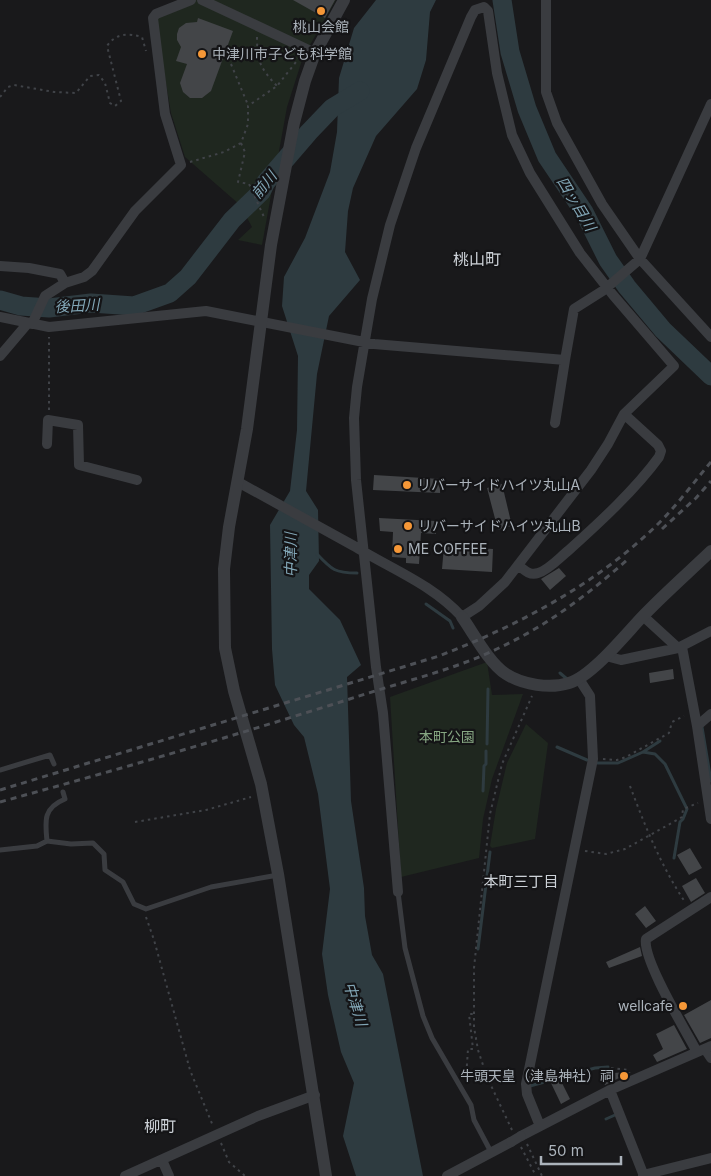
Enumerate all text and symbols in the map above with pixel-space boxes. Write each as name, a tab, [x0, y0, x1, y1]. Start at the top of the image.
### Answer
marker: 桃山会館	[315, 5, 327, 17]
place label: 桃山会館	[293, 18, 349, 35]
place label: 中津川市子ども科学館	[212, 45, 352, 62]
marker: 中津川市子ども科学館	[196, 48, 208, 60]
water label: 前川	[247, 166, 282, 202]
water label: 四ッ目川	[553, 173, 601, 236]
district label: 桃山町	[453, 249, 501, 269]
water label: 後田川	[54, 295, 102, 316]
place label: リバーサイドハイツ丸山A	[417, 476, 580, 493]
marker: リバーサイドハイツ丸山A	[401, 479, 413, 491]
place label: リバーサイドハイツ丸山B	[418, 517, 581, 534]
marker: リバーサイドハイツ丸山B	[402, 520, 414, 532]
water label: 中津川	[281, 531, 300, 578]
place label: ME COFFEE	[408, 540, 487, 557]
marker: ME COFFEE	[392, 543, 404, 555]
park label: 本町公園	[419, 728, 475, 745]
district label: 本町三丁目	[483, 872, 559, 891]
water label: 中津川	[340, 980, 372, 1030]
place label: wellcafe	[618, 997, 673, 1014]
marker: wellcafe	[677, 1000, 689, 1012]
place label: 牛頭天皇（津島神社）祠	[460, 1067, 614, 1084]
marker: 牛頭天皇（津島神社）祠	[618, 1070, 630, 1082]
district label: 柳町	[144, 1116, 176, 1136]
scale bar	[541, 1134, 621, 1166]
text: 50 m	[548, 1141, 584, 1160]

